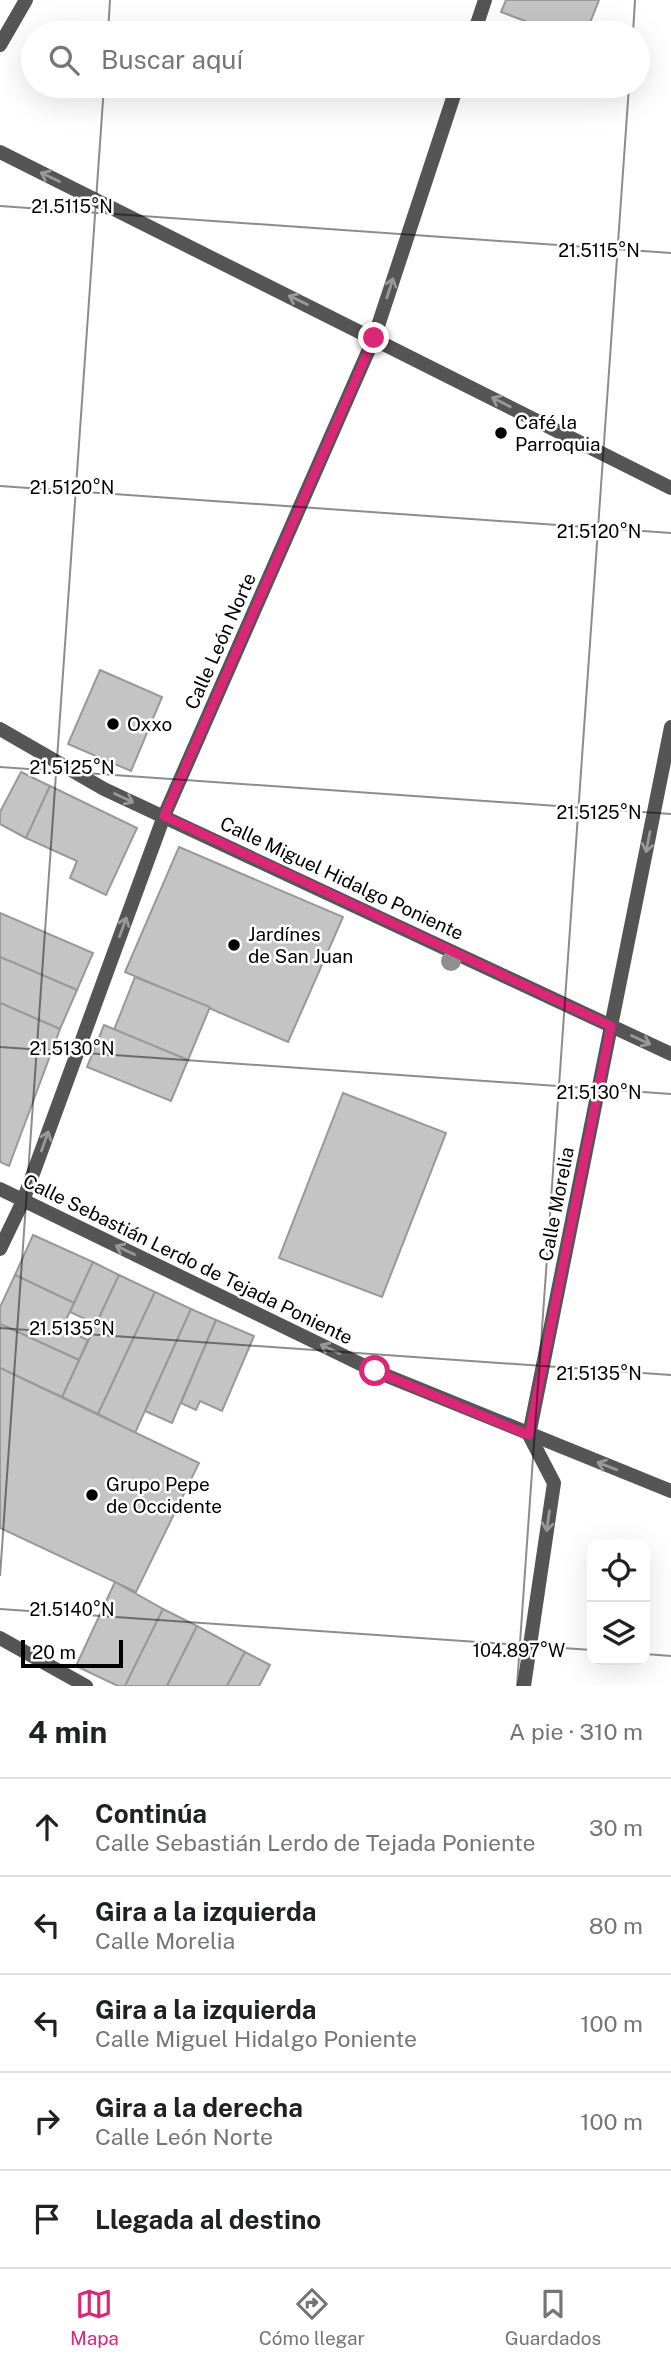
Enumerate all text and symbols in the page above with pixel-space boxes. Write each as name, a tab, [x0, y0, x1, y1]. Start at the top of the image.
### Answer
search box	[21, 21, 650, 98]
icon: search	[45, 41, 83, 79]
text: Buscar aquí	[101, 44, 243, 75]
one-way arrow	[40, 170, 61, 183]
text: 21.5115°N	[31, 196, 113, 217]
text: 21.5115°N	[558, 240, 640, 261]
one-way arrow	[385, 278, 397, 300]
one-way arrow	[288, 293, 309, 306]
route end	[358, 322, 389, 353]
one-way arrow	[491, 395, 512, 409]
place label: Café la Parroquia	[515, 411, 601, 455]
marker: Café la Parroquia	[493, 425, 509, 441]
text: 21.5120°N	[30, 477, 114, 498]
text: 21.5120°N	[557, 521, 641, 542]
street label: Calle León Norte	[180, 569, 260, 713]
place label: Oxxo	[127, 713, 172, 735]
marker: Oxxo	[105, 716, 121, 732]
text: 21.5125°N	[29, 757, 115, 778]
one-way arrow	[113, 792, 134, 805]
text: 21.5125°N	[556, 802, 642, 823]
street label: Calle Miguel Hidalgo Poniente	[217, 812, 467, 944]
one-way arrow	[641, 830, 654, 853]
one-way arrow	[118, 917, 131, 939]
place label: Jardínes de San Juan	[248, 923, 353, 967]
marker: Jardínes de San Juan	[226, 937, 242, 953]
one-way arrow	[630, 1034, 651, 1048]
text: 21.5130°N	[29, 1038, 115, 1059]
text: 21.5130°N	[556, 1082, 642, 1103]
one-way arrow	[39, 1130, 52, 1152]
street label: Calle Morelia	[534, 1145, 578, 1263]
street label: Calle Sebastián Lerdo de Tejada Poniente	[20, 1169, 356, 1349]
one-way arrow	[115, 1243, 136, 1257]
text: 21.5135°N	[29, 1318, 115, 1339]
one-way arrow	[320, 1342, 341, 1356]
route start	[359, 1355, 390, 1386]
text: 21.5135°N	[556, 1363, 642, 1384]
one-way arrow	[597, 1459, 619, 1471]
place label: Grupo Pepe de Occidente	[106, 1473, 222, 1517]
marker: Grupo Pepe de Occidente	[84, 1487, 100, 1503]
one-way arrow	[541, 1509, 554, 1532]
map controls	[587, 1539, 650, 1665]
button: locate	[587, 1539, 650, 1602]
text: 21.5140°N	[29, 1599, 115, 1620]
button: layers	[587, 1602, 650, 1665]
scale bar	[21, 1637, 122, 1669]
text: 104.897°W	[473, 1640, 565, 1661]
text: 20 m	[32, 1641, 76, 1663]
text: 4 min	[28, 1714, 107, 1750]
text: A pie · 310 m	[509, 1718, 643, 1745]
text: Continúa	[95, 1798, 207, 1829]
icon: ahead	[28, 1808, 66, 1846]
text: 30 m	[589, 1814, 643, 1841]
text: Calle Sebastián Lerdo de Tejada Poniente	[95, 1829, 536, 1856]
text: Gira a la izquierda	[95, 1896, 317, 1927]
icon: left	[28, 1906, 66, 1944]
text: 80 m	[589, 1912, 643, 1939]
text: Calle Morelia	[95, 1927, 235, 1954]
text: Gira a la izquierda	[95, 1994, 317, 2025]
icon: left	[28, 2004, 66, 2042]
text: 100 m	[580, 2010, 643, 2037]
text: Calle Miguel Hidalgo Poniente	[95, 2025, 417, 2052]
text: Gira a la derecha	[95, 2092, 303, 2123]
icon: right	[28, 2102, 66, 2140]
text: 100 m	[580, 2108, 643, 2135]
text: Calle León Norte	[95, 2123, 273, 2150]
icon: arrive	[28, 2200, 66, 2238]
text: Llegada al destino	[95, 2204, 321, 2235]
tab: Mapa	[70, 2285, 119, 2349]
tab: Cómo llegar	[259, 2285, 365, 2349]
tab: Guardados	[505, 2285, 601, 2349]

